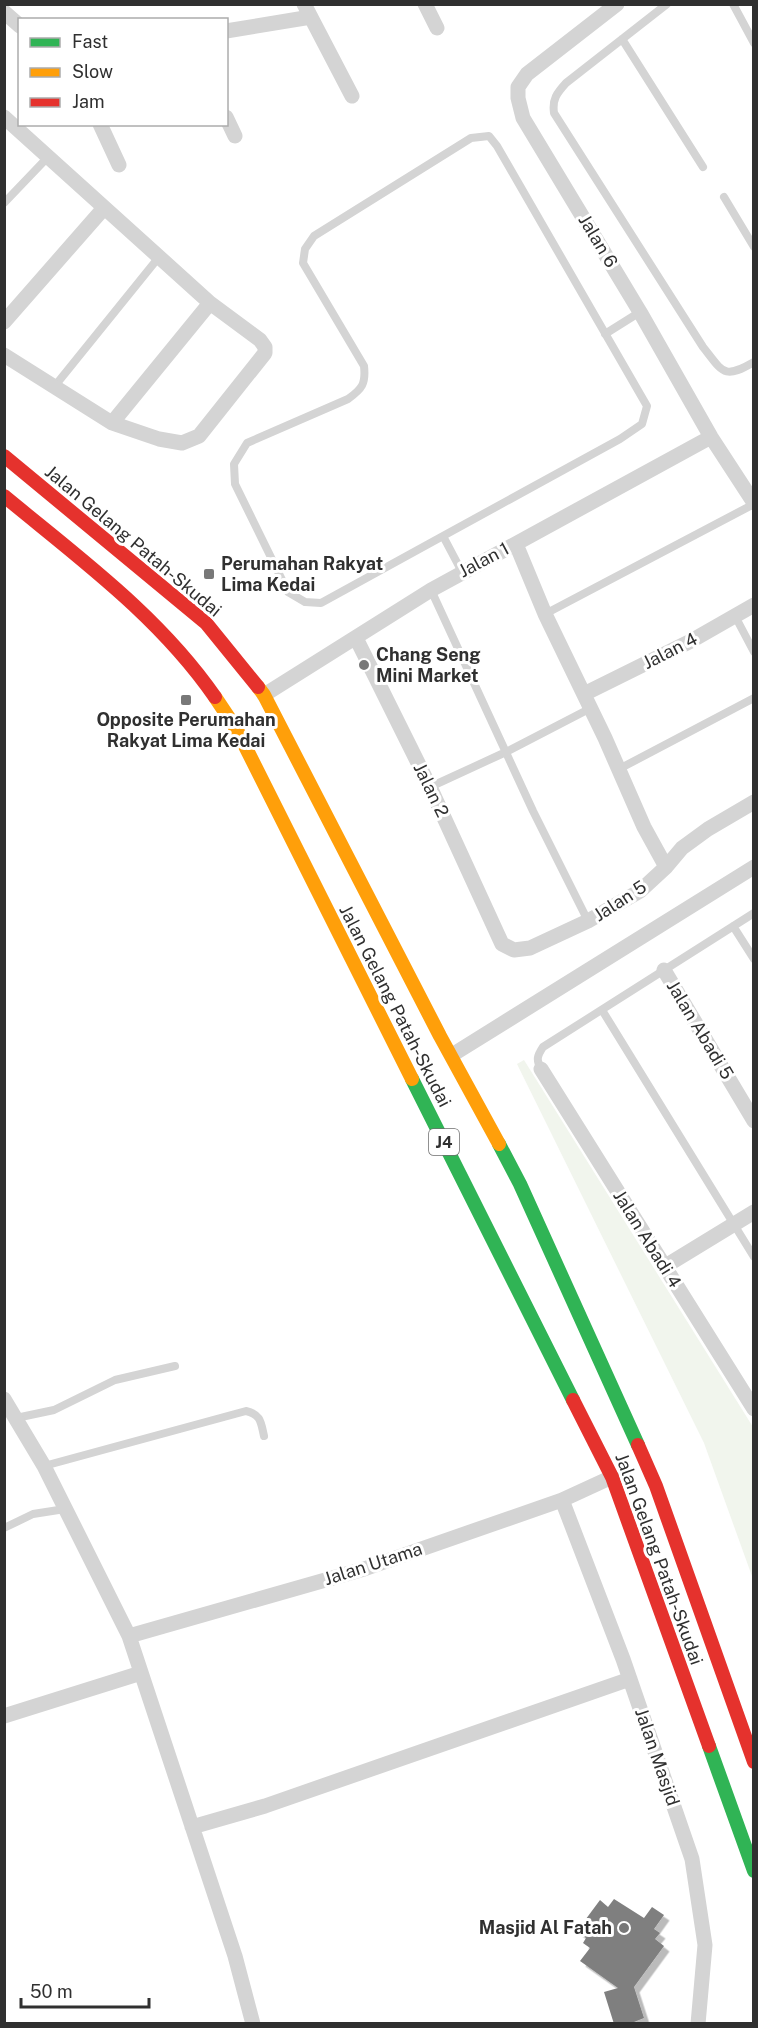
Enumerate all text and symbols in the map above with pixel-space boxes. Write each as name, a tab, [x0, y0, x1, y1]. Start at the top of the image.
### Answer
legend	[18, 18, 228, 126]
text: Fast	[72, 31, 108, 52]
text: Slow	[72, 61, 113, 82]
text: Jam	[72, 91, 105, 112]
street label: Jalan 6	[574, 210, 622, 271]
street label: Jalan Gelang Patah-Skudai	[41, 461, 226, 621]
street label: Jalan 1	[455, 538, 513, 582]
place label: Perumahan Rakyat Lima Kedai	[221, 553, 383, 595]
marker: Perumahan Rakyat Lima Kedai	[202, 567, 216, 581]
street label: Jalan 4	[639, 628, 701, 673]
place label: Chang Seng Mini Market	[376, 644, 481, 686]
marker: Chang Seng Mini Market	[357, 658, 371, 672]
marker: Opposite Perumahan Rakyat Lima Kedai	[179, 693, 193, 707]
place label: Opposite Perumahan Rakyat Lima Kedai	[96, 709, 276, 751]
street label: Jalan 2	[409, 759, 454, 820]
street label: Jalan 5	[589, 876, 650, 925]
street label: Jalan Gelang Patah-Skudai	[335, 901, 456, 1110]
street label: Jalan Abadi 5	[663, 977, 738, 1083]
road number: J4	[429, 1129, 459, 1155]
street label: Jalan Abadi 4	[609, 1186, 686, 1292]
street label: Jalan Gelang Patah-Skudai	[611, 1450, 708, 1668]
street label: Jalan Utama	[321, 1538, 425, 1589]
street label: Jalan Masjid	[631, 1705, 684, 1808]
place label: Masjid Al Fatah	[479, 1917, 612, 1938]
marker: Masjid Al Fatah	[617, 1921, 631, 1935]
scale bar	[21, 1971, 148, 2009]
text: 50 m	[30, 1981, 73, 2002]

